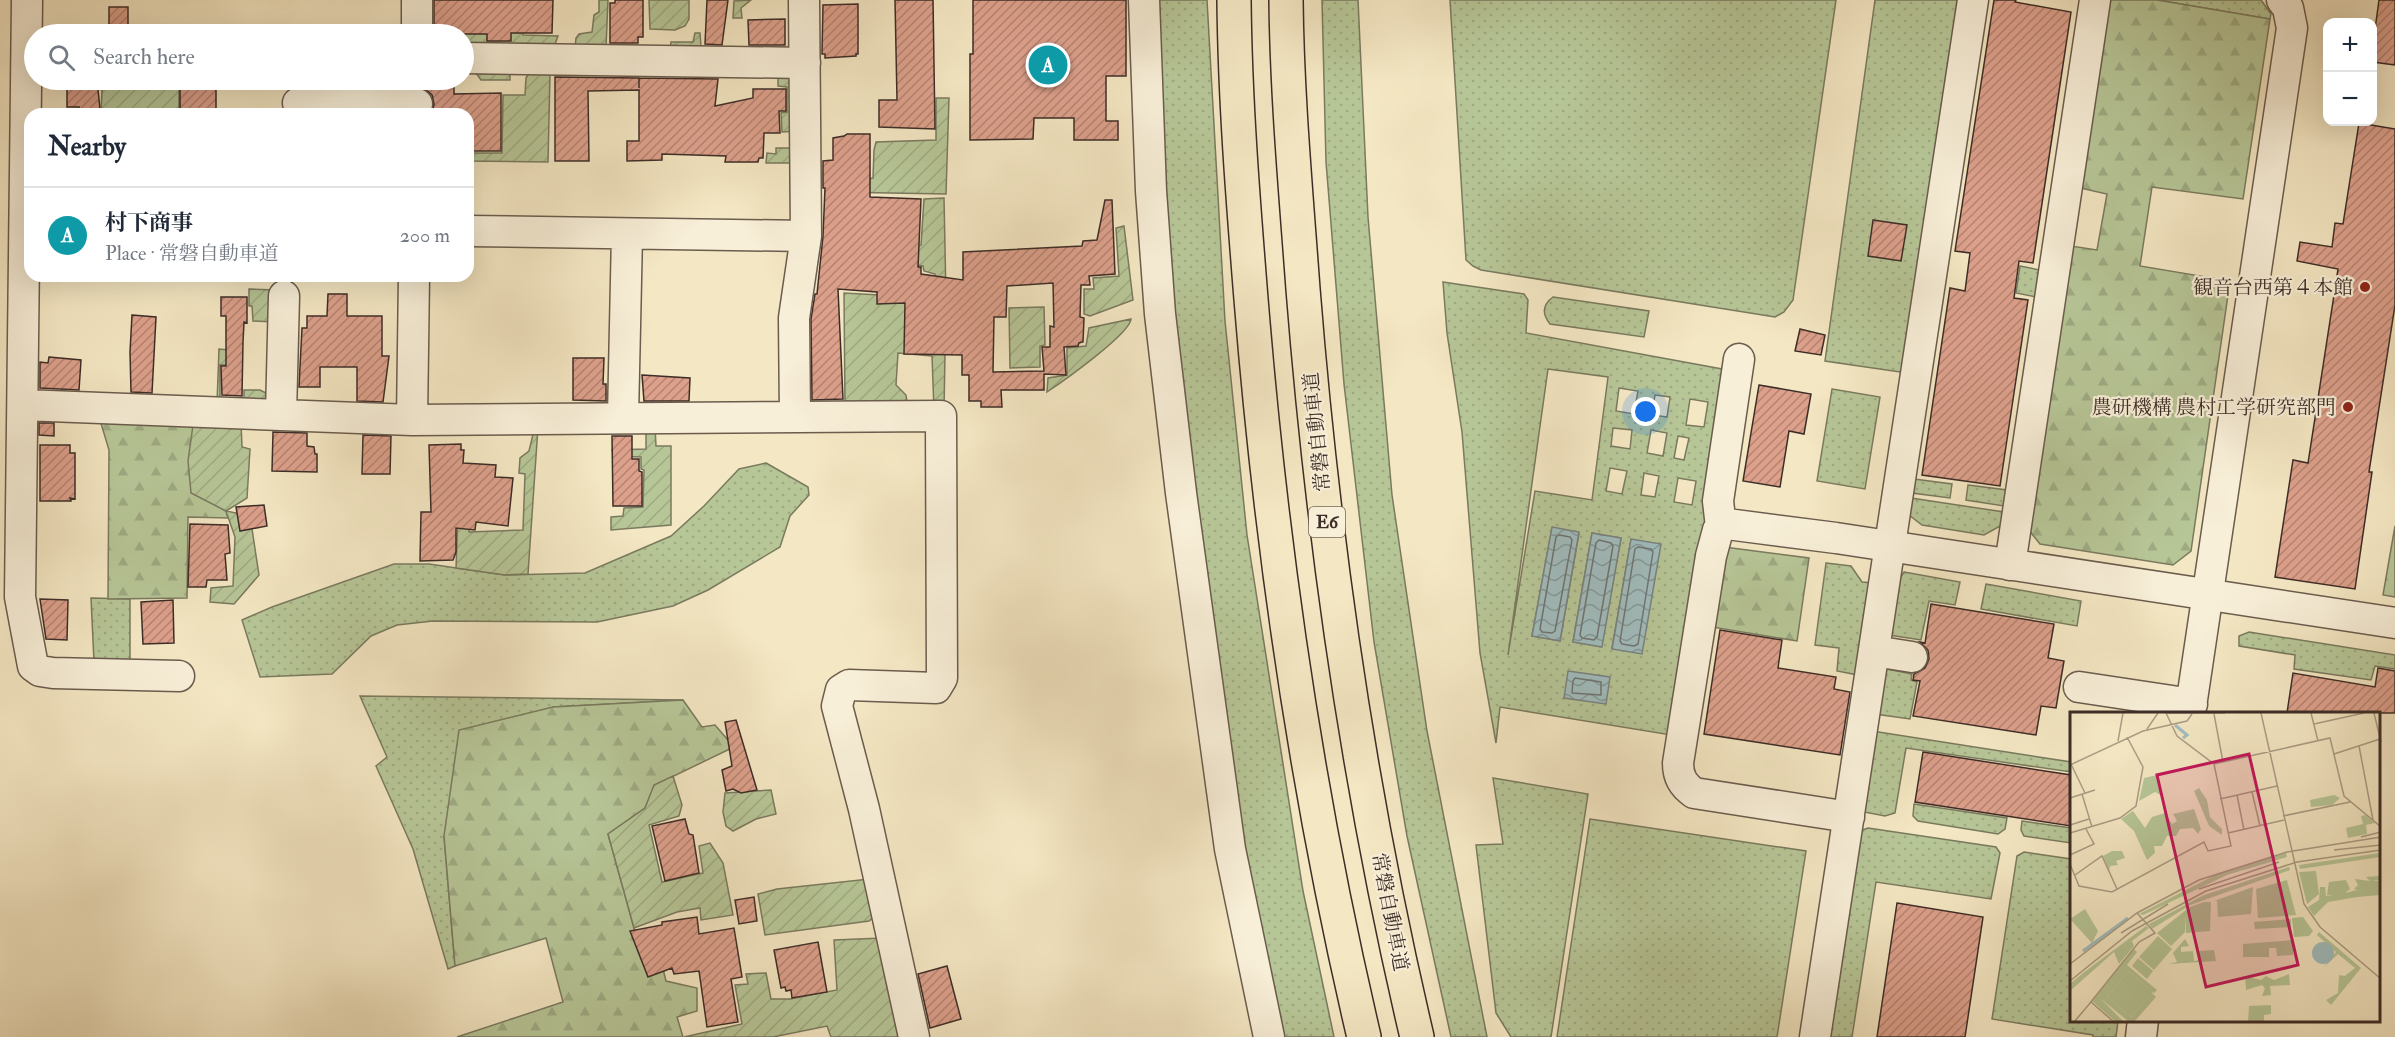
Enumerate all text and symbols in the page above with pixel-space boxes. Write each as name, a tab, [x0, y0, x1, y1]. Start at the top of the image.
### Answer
map controls	[2323, 18, 2377, 126]
button: +	[2323, 18, 2377, 72]
search box	[24, 24, 474, 90]
icon: search	[45, 41, 78, 74]
pin: A	[1028, 42, 1068, 88]
text: Search here	[93, 43, 195, 71]
button: −	[2323, 72, 2377, 126]
text: Nearby	[48, 131, 126, 163]
text: 村下商事	[105, 209, 193, 237]
text: A	[61, 223, 74, 248]
text: 200 m	[400, 223, 450, 248]
text: Place · 常磐自動車道	[105, 241, 279, 266]
place label: 観音台西第４本館	[2193, 275, 2353, 300]
marker: 観音台西第４本館	[2358, 280, 2372, 294]
street label: 常磐自動車道	[1298, 371, 1336, 493]
place label: 農研機構 農村工学研究部門	[2092, 395, 2336, 420]
your location	[1631, 397, 1660, 426]
marker: 農研機構 農村工学研究部門	[2341, 400, 2355, 414]
road number: E6	[1309, 507, 1345, 537]
inset map	[2070, 712, 2380, 1022]
street label: 常磐自動車道	[1366, 851, 1414, 973]

